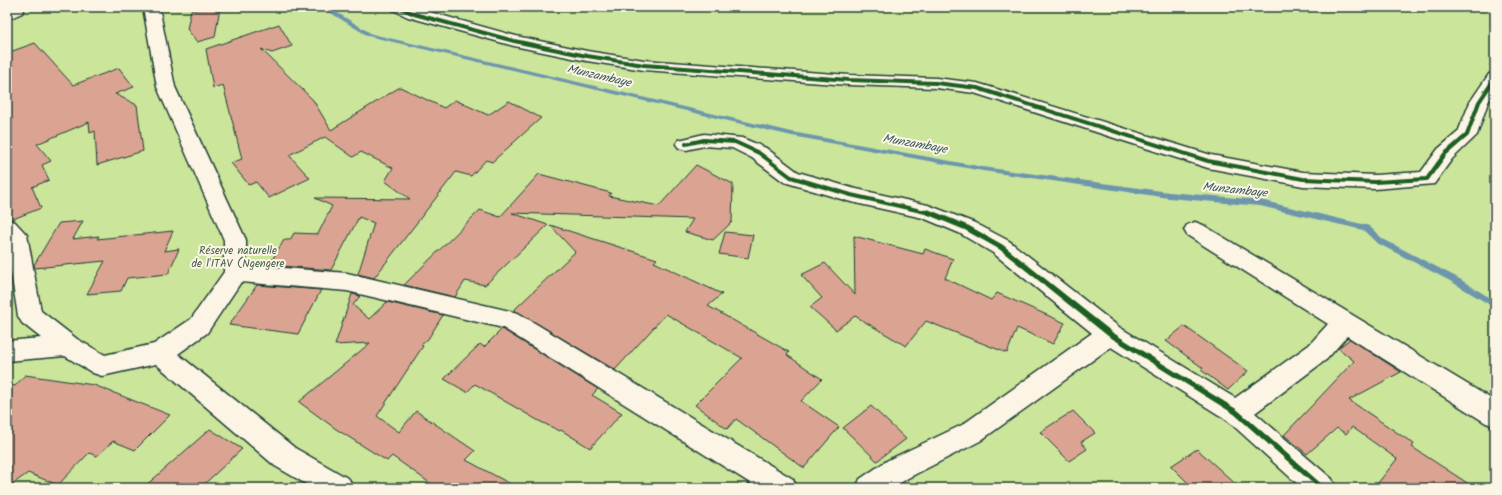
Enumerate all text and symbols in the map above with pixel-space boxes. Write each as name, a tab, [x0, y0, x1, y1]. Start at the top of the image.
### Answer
water label: Munzambaye	[565, 59, 634, 93]
water label: Munzambaye	[881, 129, 950, 159]
water label: Munzambaye	[1202, 177, 1270, 203]
park label: Réserve naturelle de l'ITAV (Ngengere	[192, 242, 285, 273]

